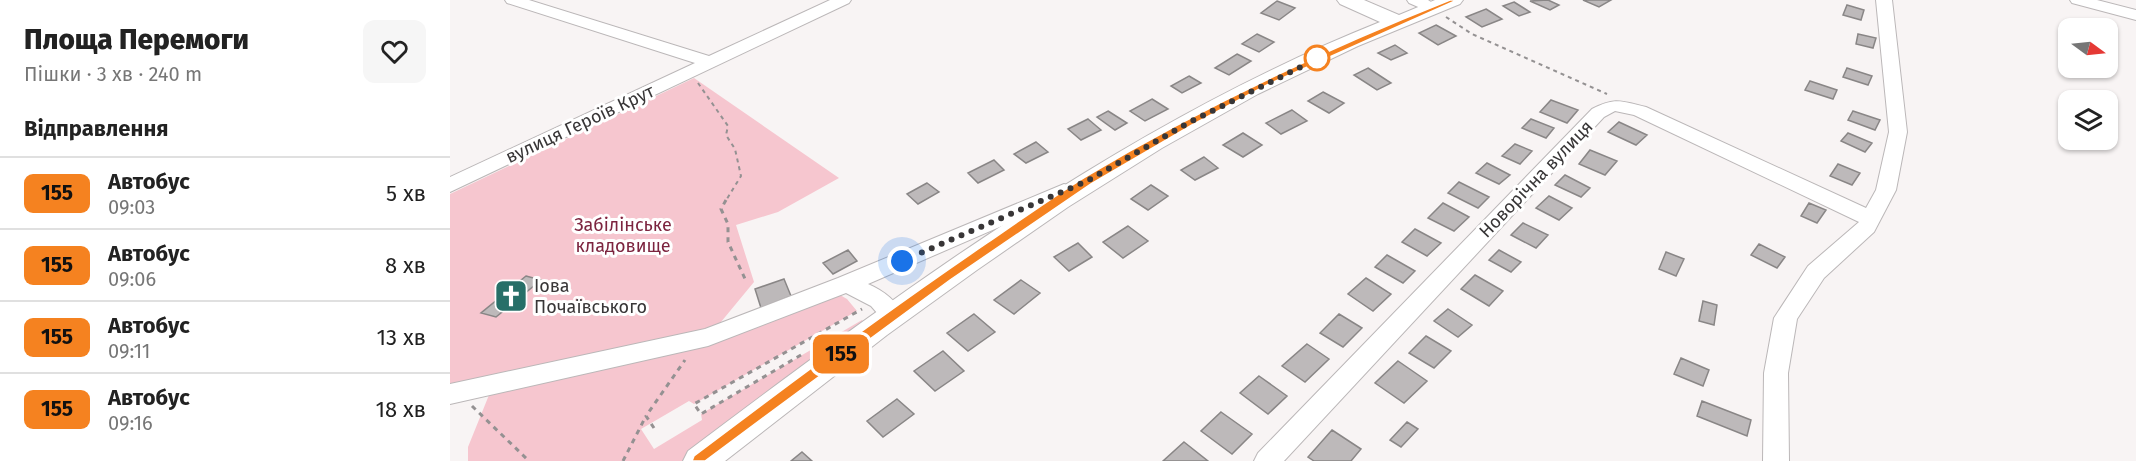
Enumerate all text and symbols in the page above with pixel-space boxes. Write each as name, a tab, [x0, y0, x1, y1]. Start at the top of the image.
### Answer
north arrow	[2058, 18, 2118, 78]
map controls	[2058, 18, 2118, 150]
button: heart	[363, 20, 426, 83]
text: Площа Перемоги	[24, 23, 249, 56]
unlabelled marker	[1304, 45, 1330, 71]
text: Пішки · 3 хв · 240 m	[24, 62, 202, 86]
street label: вулиця Героїв Крут	[502, 80, 659, 168]
button: layers	[2058, 90, 2118, 150]
text: Відправлення	[24, 115, 169, 142]
street label: Новорічна вулиця	[1474, 116, 1598, 242]
text: Автобус	[108, 168, 190, 195]
text: 155	[41, 180, 73, 206]
text: 5 хв	[386, 180, 426, 207]
text: 09:03	[108, 195, 155, 219]
park label: Забілінське кладовище	[574, 214, 672, 257]
text: Автобус	[108, 240, 190, 267]
your location	[887, 246, 917, 276]
text: 155	[41, 252, 73, 278]
text: 8 хв	[385, 252, 426, 279]
text: 09:06	[108, 267, 156, 291]
place label: Іова Почаївського	[534, 275, 647, 318]
church icon: Іова Почаївського	[493, 278, 529, 314]
text: Автобус	[108, 312, 190, 339]
text: 155	[41, 324, 73, 350]
text: 13 хв	[377, 324, 426, 351]
line badge: 155	[806, 334, 876, 374]
text: 09:11	[108, 339, 151, 363]
text: 155	[825, 341, 857, 367]
text: Автобус	[108, 384, 190, 411]
text: 155	[41, 396, 73, 422]
text: 18 хв	[375, 396, 426, 423]
text: 09:16	[108, 411, 153, 435]

